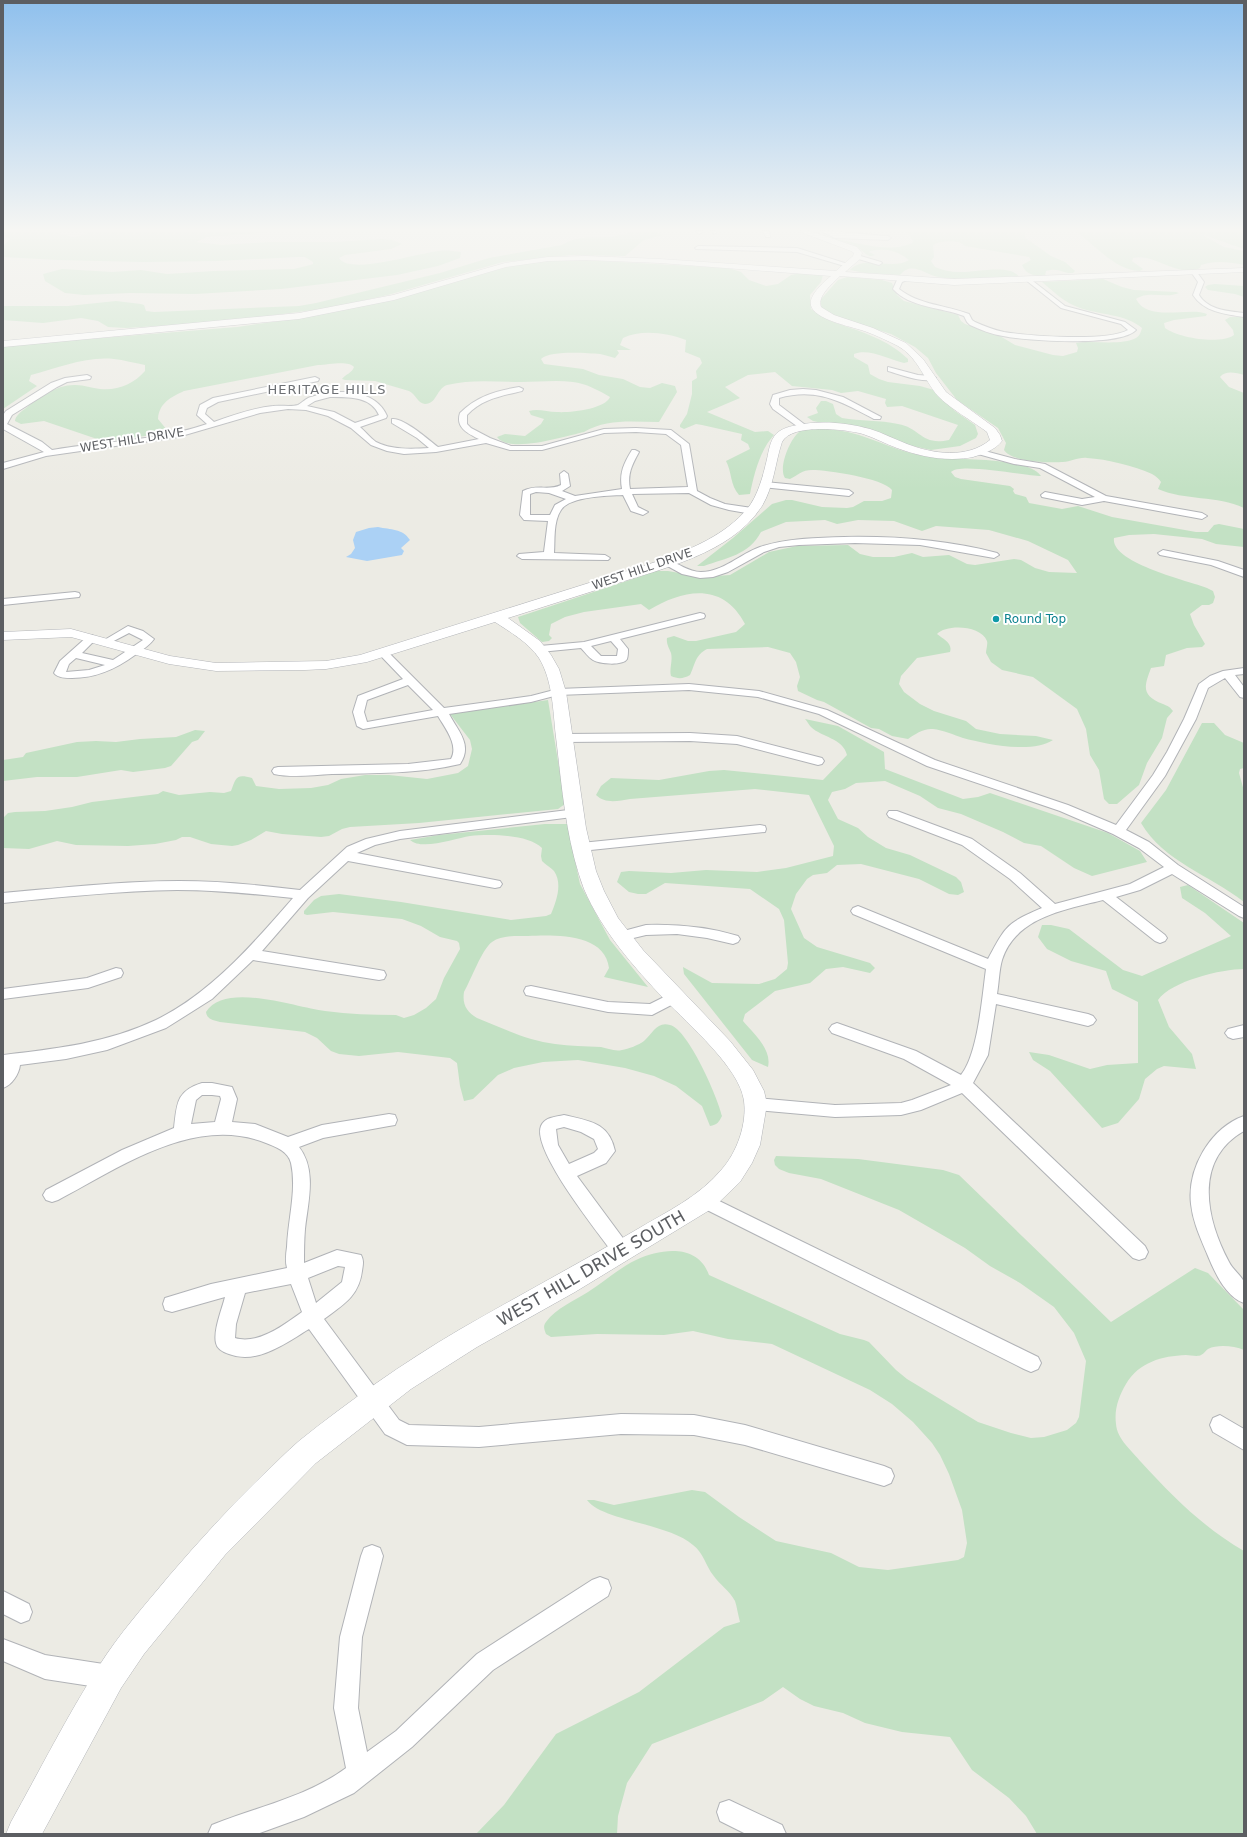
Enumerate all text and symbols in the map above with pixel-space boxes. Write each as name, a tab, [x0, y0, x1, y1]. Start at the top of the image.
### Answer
district label: HERITAGE HILLS	[267, 382, 387, 397]
street label: WEST HILL DRIVE	[79, 425, 185, 455]
street label: WEST HILL DRIVE	[590, 545, 694, 593]
place label: Round Top	[1004, 612, 1066, 626]
marker: Round Top	[991, 614, 1001, 624]
street label: WEST HILL DRIVE SOUTH	[493, 1206, 689, 1330]

